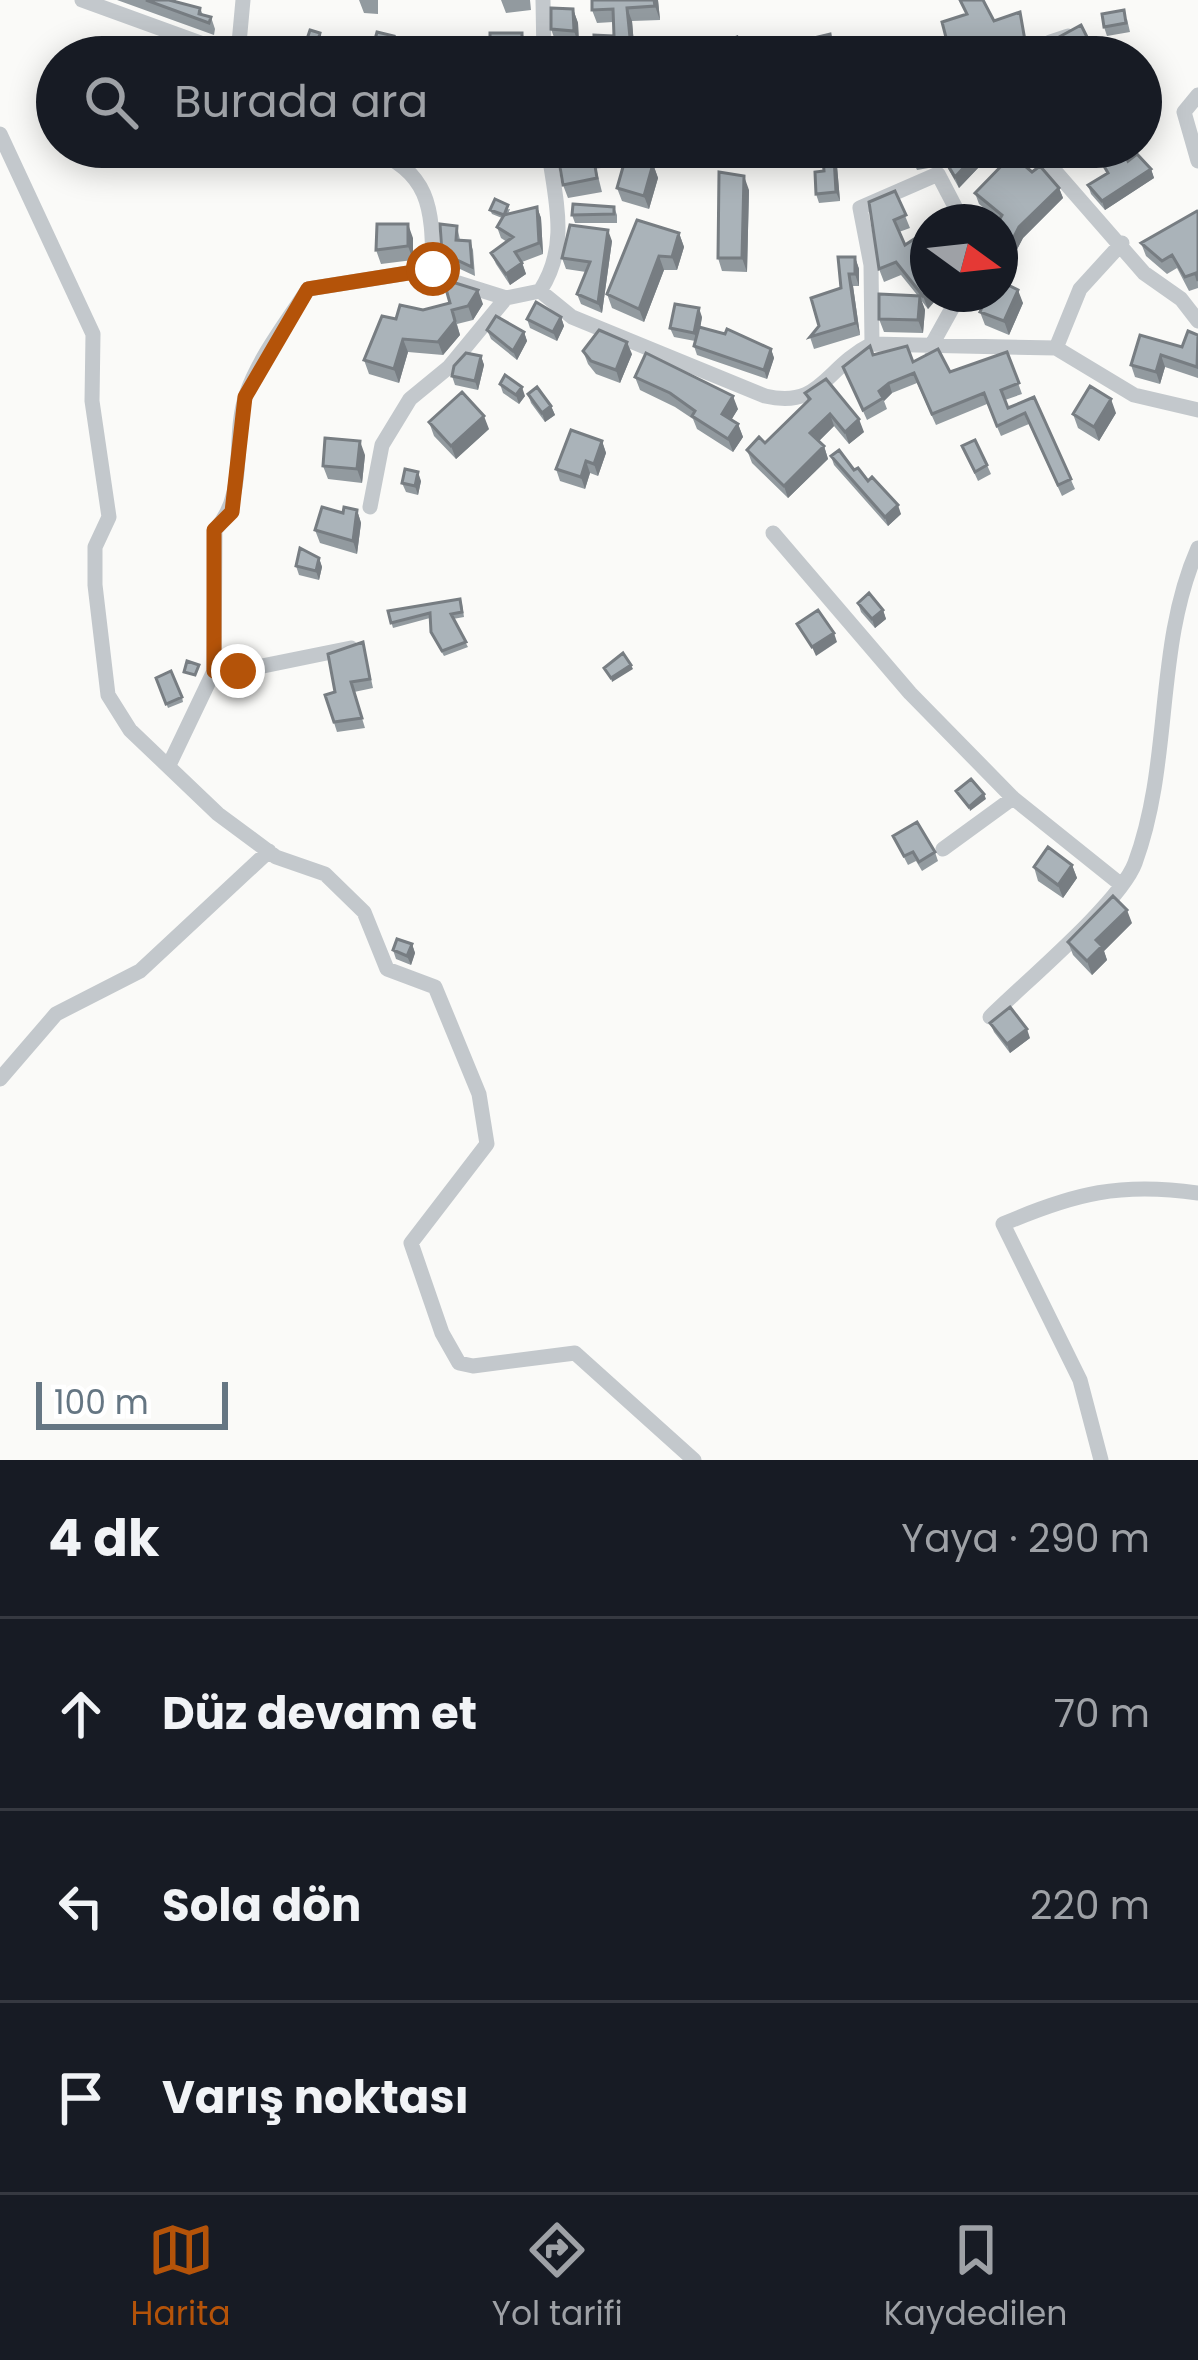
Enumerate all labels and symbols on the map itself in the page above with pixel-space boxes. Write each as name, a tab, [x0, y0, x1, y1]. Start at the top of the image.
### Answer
north arrow	[910, 204, 1018, 312]
route start	[406, 242, 460, 296]
route end	[211, 644, 265, 698]
scale bar	[36, 1376, 228, 1429]

